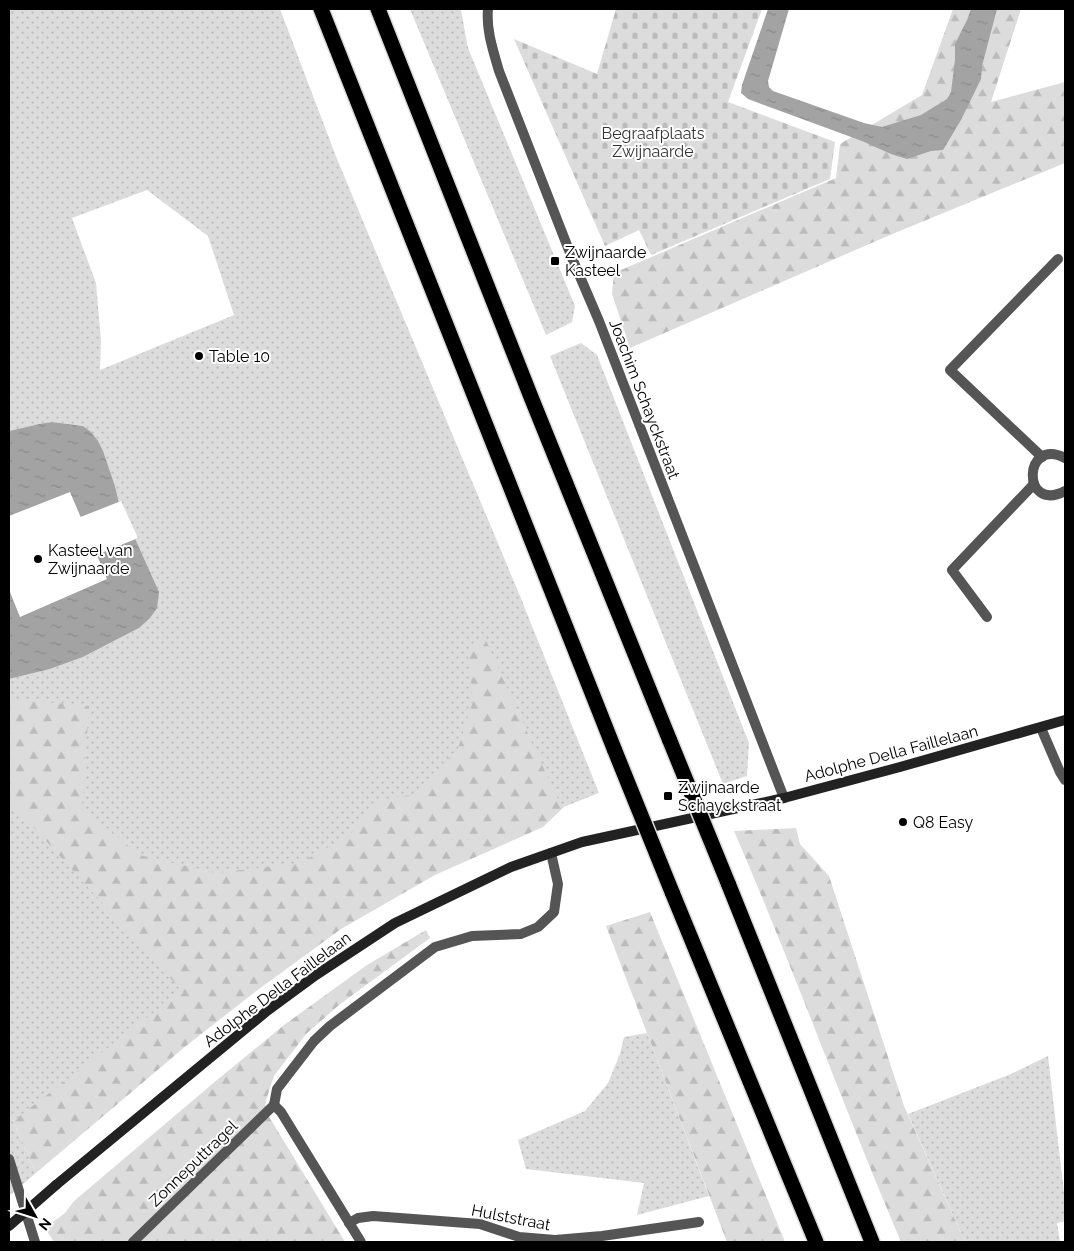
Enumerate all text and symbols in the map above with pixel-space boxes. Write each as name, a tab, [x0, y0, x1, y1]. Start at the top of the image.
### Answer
park label: Begraafplaats Zwijnaarde	[602, 124, 705, 161]
place label: Zwijnaarde Kasteel	[565, 243, 646, 280]
marker: Zwijnaarde Kasteel	[549, 255, 561, 267]
street label: Joachim Schayckstraat	[605, 317, 684, 482]
place label: Table 10	[209, 347, 270, 366]
marker: Table 10	[193, 350, 205, 362]
place label: Kasteel van Zwijnaarde	[48, 541, 133, 578]
marker: Kasteel van Zwijnaarde	[32, 553, 44, 565]
street label: Adolphe Della Faillelaan	[802, 721, 980, 786]
place label: Zwijnaarde Schayckstraat	[678, 778, 782, 815]
marker: Zwijnaarde Schayckstraat	[662, 790, 674, 802]
place label: Q8 Easy	[913, 813, 974, 832]
marker: Q8 Easy	[897, 816, 909, 828]
street label: Adolphe Della Faillelaan	[200, 928, 355, 1051]
street label: Zonneputtragel	[145, 1116, 242, 1210]
north arrow	[10, 1191, 60, 1241]
street label: Hulststraat	[470, 1201, 553, 1235]
text: N	[36, 1215, 55, 1233]

